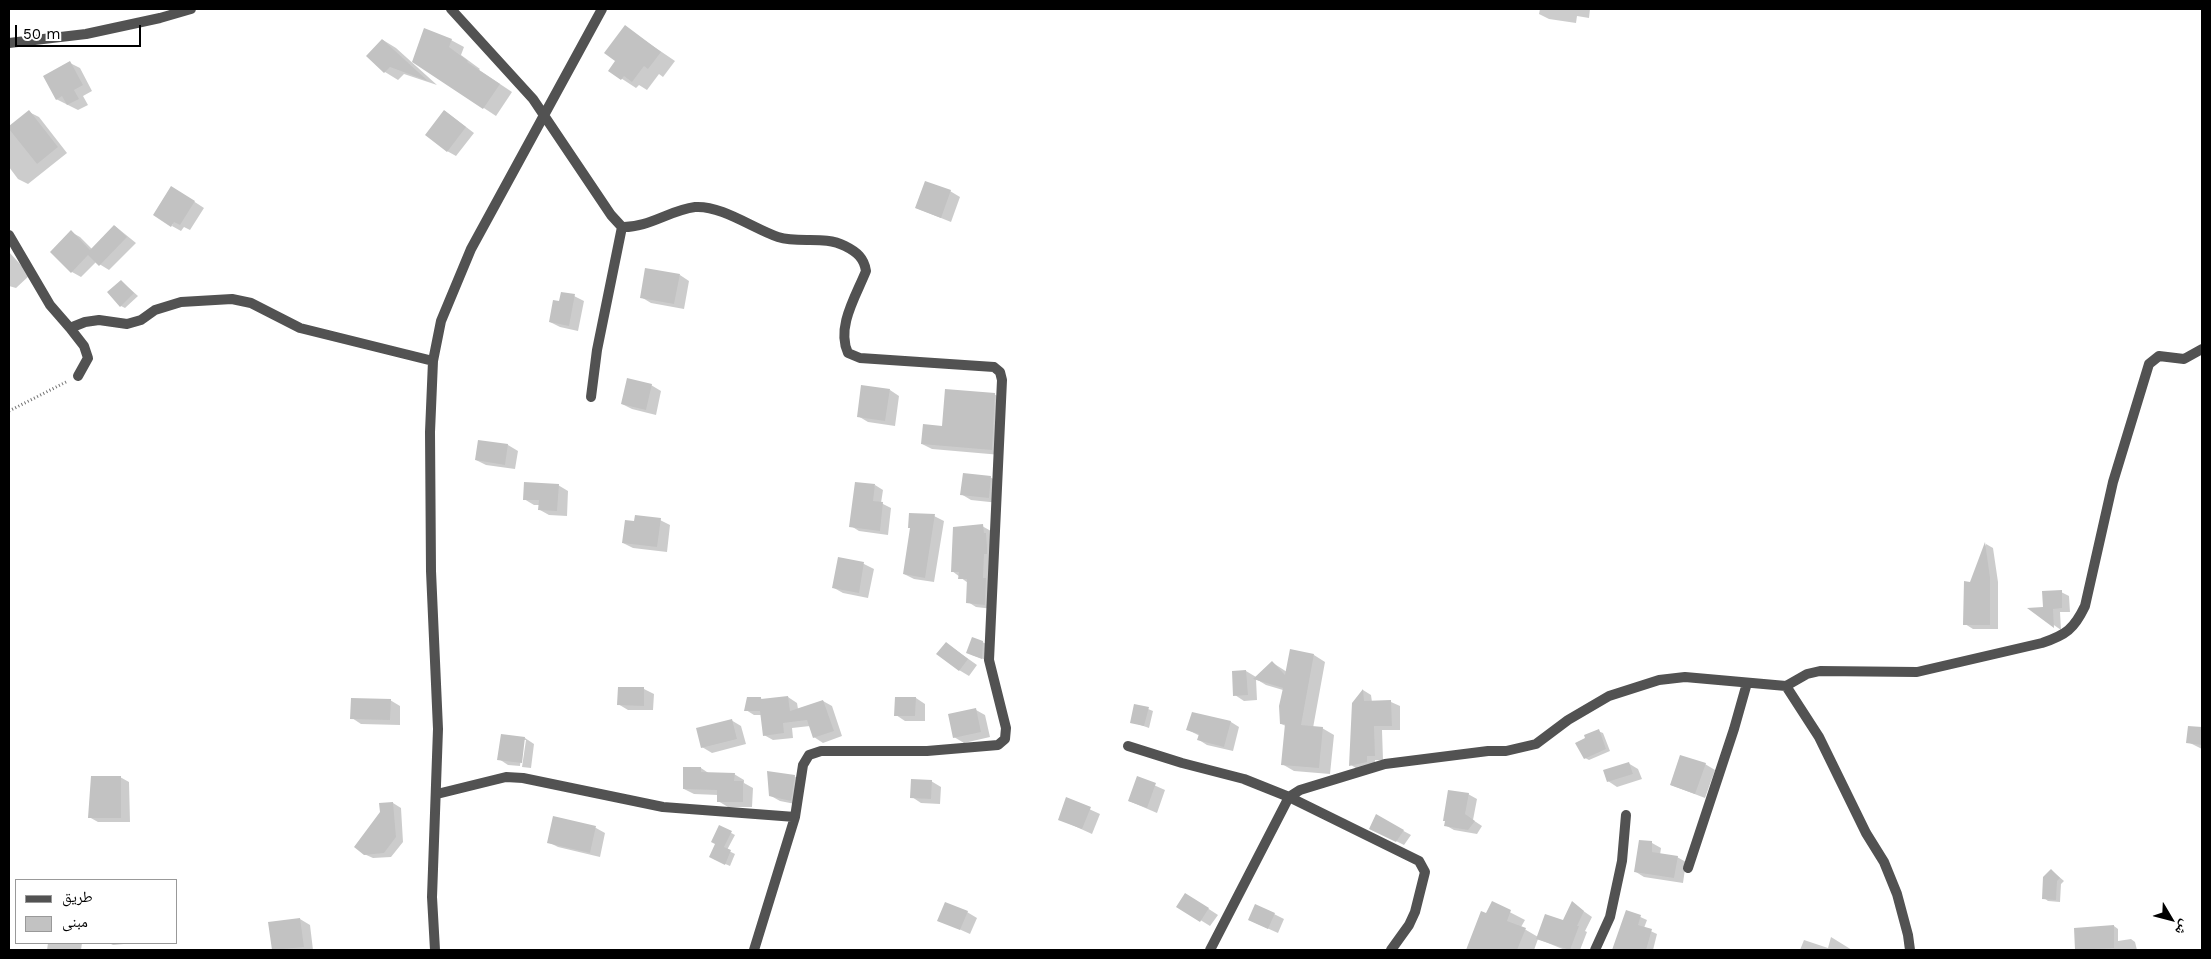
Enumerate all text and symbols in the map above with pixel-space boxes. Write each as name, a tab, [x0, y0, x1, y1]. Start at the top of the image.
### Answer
scale bar	[18, 15, 144, 47]
text: 50 m	[23, 25, 60, 43]
legend	[15, 879, 178, 944]
text: طريق	[62, 888, 93, 906]
north arrow	[2146, 894, 2196, 944]
text: مبنى	[62, 913, 88, 931]
text: ش	[2172, 917, 2194, 939]

